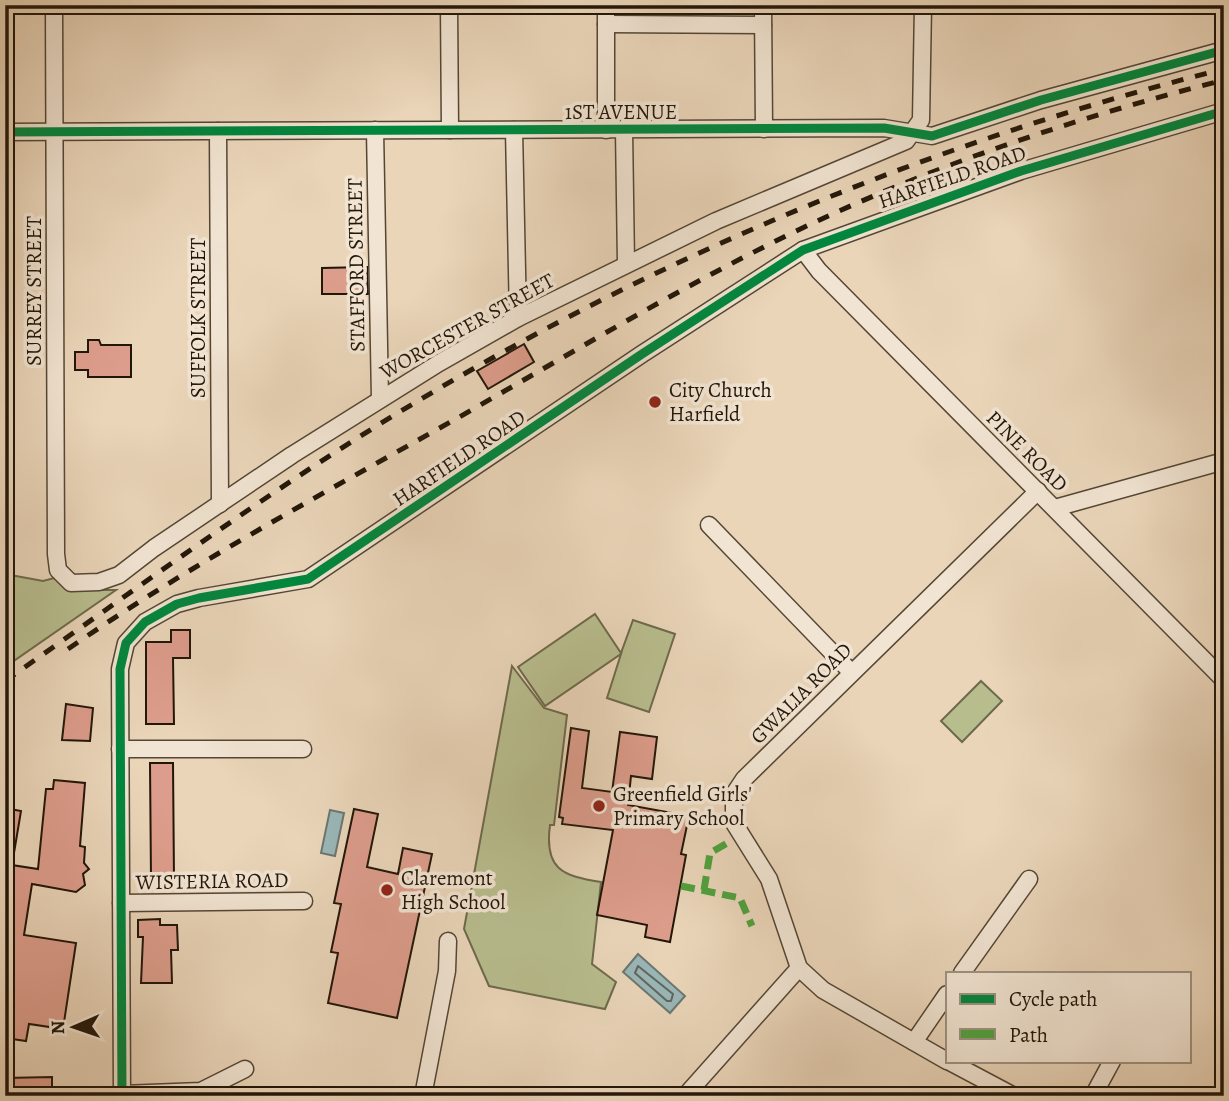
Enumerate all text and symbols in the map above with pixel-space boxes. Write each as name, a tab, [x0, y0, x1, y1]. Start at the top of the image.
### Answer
street label: 1ST AVENUE	[565, 98, 677, 126]
street label: HARFIELD ROAD	[874, 139, 1030, 215]
street label: STAFFORD STREET	[340, 177, 372, 352]
street label: SURREY STREET	[20, 215, 48, 366]
street label: SUFFOLK STREET	[184, 237, 212, 398]
street label: WORCESTER STREET	[374, 266, 560, 386]
place label: City Church Harfield	[669, 376, 772, 428]
marker: City Church Harfield	[647, 394, 663, 410]
street label: HARFIELD ROAD	[387, 403, 531, 513]
street label: PINE ROAD	[980, 404, 1074, 498]
street label: GWALIA ROAD	[744, 636, 858, 750]
place label: Greenfield Girls' Primary School	[613, 780, 752, 832]
marker: Greenfield Girls' Primary School	[591, 798, 607, 814]
place label: Claremont High School	[401, 864, 505, 916]
street label: WISTERIA ROAD	[134, 866, 289, 896]
marker: Claremont High School	[379, 882, 395, 898]
legend	[946, 972, 1190, 1062]
text: Cycle path	[1009, 985, 1098, 1013]
north arrow	[38, 992, 108, 1062]
text: N	[45, 1020, 71, 1035]
text: Path	[1009, 1021, 1048, 1049]

